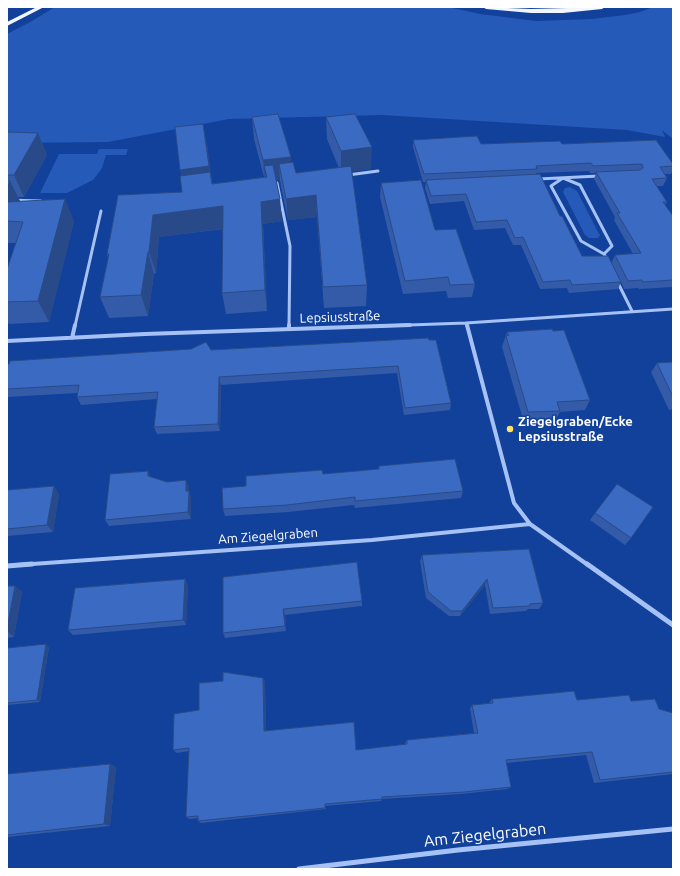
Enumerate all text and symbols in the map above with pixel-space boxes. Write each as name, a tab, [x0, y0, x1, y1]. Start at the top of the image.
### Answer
street label: Lepsiusstraße	[299, 308, 381, 326]
place label: Ziegelgraben/Ecke Lepsiusstraße	[518, 414, 633, 445]
marker: Ziegelgraben/Ecke Lepsiusstraße	[505, 424, 515, 434]
street label: Am Ziegelgraben	[218, 525, 318, 547]
street label: Am Ziegelgraben	[423, 819, 547, 851]

